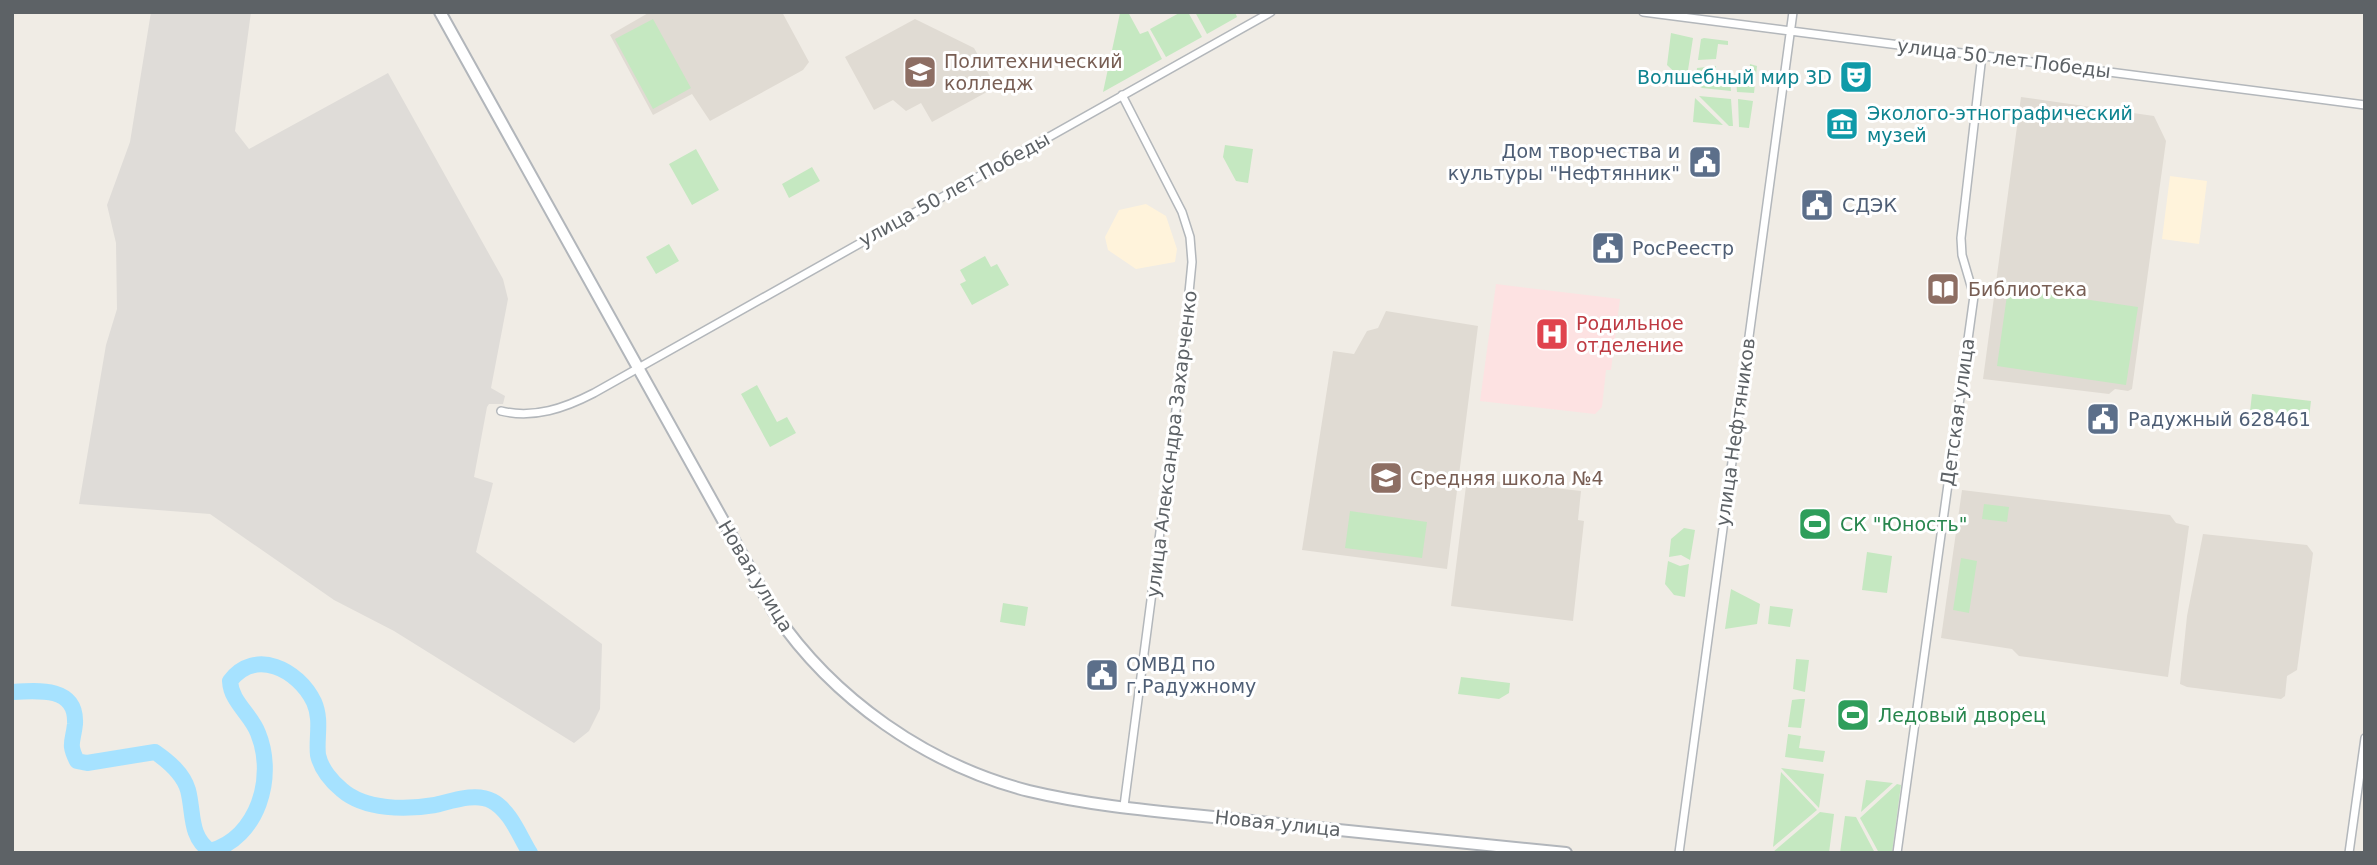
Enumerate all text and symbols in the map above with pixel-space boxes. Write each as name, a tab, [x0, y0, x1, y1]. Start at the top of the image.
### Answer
street label: улица 50 лет Победы	[1896, 34, 2112, 82]
place label: Политехнический колледж	[944, 50, 1123, 94]
school or university icon: Политехнический колледж	[901, 53, 939, 91]
theatre icon: Волшебный мир 3D	[1837, 58, 1875, 96]
place label: Волшебный мир 3D	[1637, 66, 1832, 88]
place label: Эколого-этнографический музей	[1867, 102, 2133, 146]
museum icon: Эколого-этнографический музей	[1823, 105, 1861, 143]
street label: улица 50 лет Победы	[855, 127, 1053, 251]
place label: Дом творчества и культуры "Нефтянник"	[1448, 140, 1680, 184]
public building icon: Дом творчества и культуры "Нефтянник"	[1686, 143, 1724, 181]
public building icon: СДЭК	[1798, 186, 1836, 224]
place label: СДЭК	[1842, 194, 1897, 216]
public building icon: РосРеестр	[1589, 229, 1627, 267]
place label: РосРеестр	[1632, 237, 1734, 259]
library icon: Библиотека	[1924, 270, 1962, 308]
place label: Библиотека	[1968, 278, 2087, 300]
street label: улица Александра Захарченко	[1141, 289, 1201, 599]
place label: Родильное отделение	[1576, 312, 1684, 356]
hospital icon: Родильное отделение	[1533, 315, 1571, 353]
street label: улица Нефтяников	[1711, 336, 1759, 528]
street label: Детская улица	[1936, 337, 1978, 487]
public building icon: Радужный 628461	[2084, 400, 2122, 438]
place label: Радужный 628461	[2128, 408, 2311, 430]
school or university icon: Средняя школа №4	[1367, 459, 1405, 497]
place label: Средняя школа №4	[1410, 467, 1604, 489]
sports icon: СК "Юность"	[1796, 505, 1834, 543]
place label: СК "Юность"	[1840, 513, 1968, 535]
street label: Новая улица	[714, 516, 798, 636]
place label: ОМВД по г.Радужному	[1126, 653, 1256, 697]
public building icon: ОМВД по г.Радужному	[1083, 656, 1121, 694]
sports icon: Ледовый дворец	[1834, 696, 1872, 734]
place label: Ледовый дворец	[1878, 704, 2046, 726]
street label: Новая улица	[1214, 805, 1342, 841]

